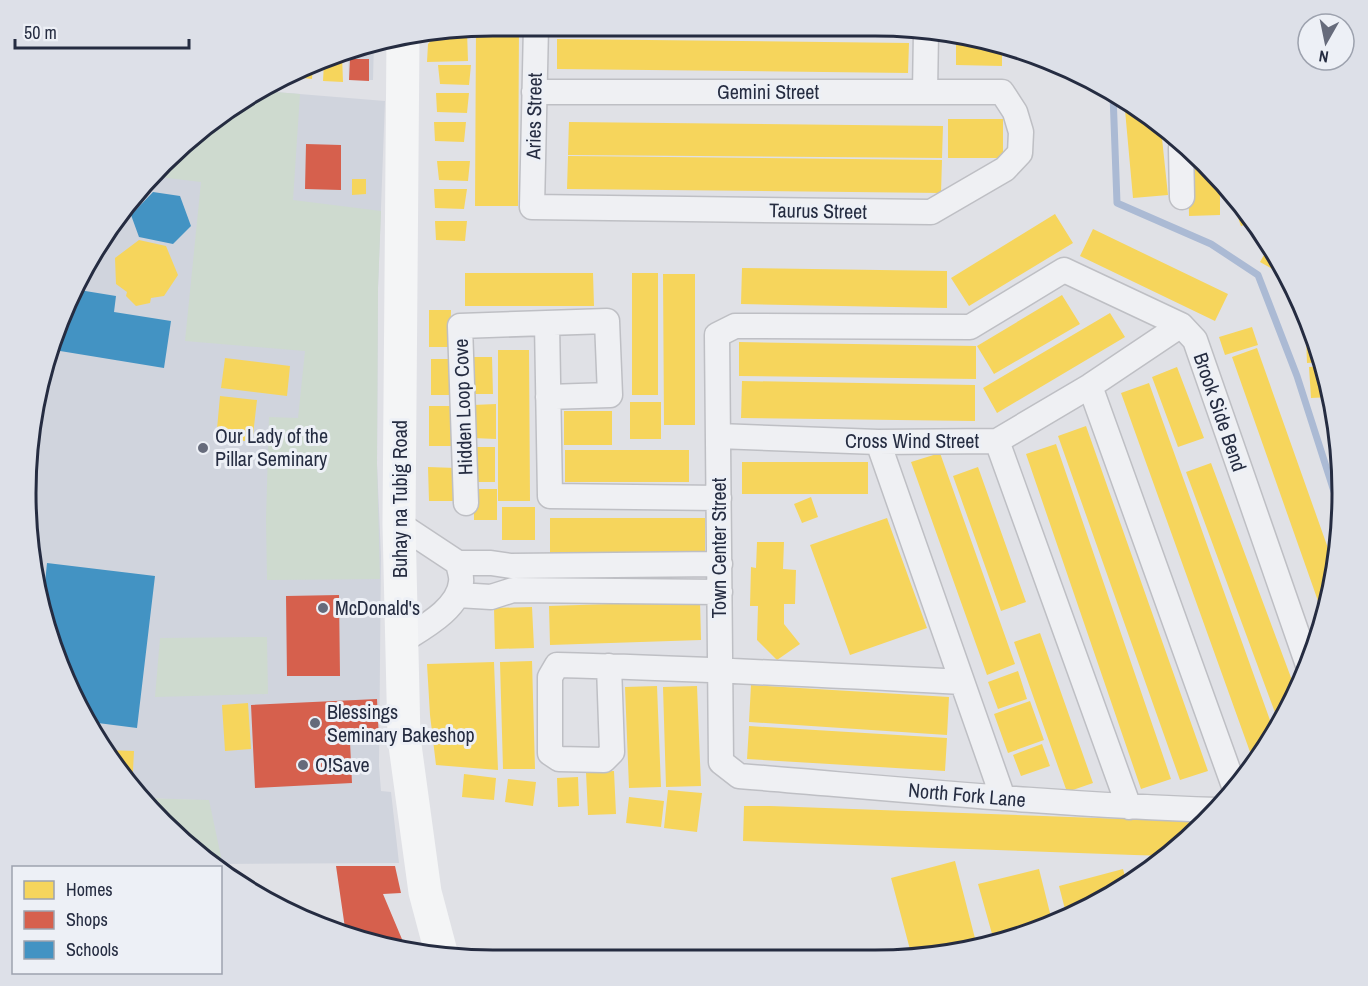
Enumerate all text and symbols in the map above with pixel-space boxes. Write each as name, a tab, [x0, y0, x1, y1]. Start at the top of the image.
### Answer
scale bar	[15, 12, 189, 50]
north arrow	[1296, 12, 1356, 72]
text: 50 m	[24, 20, 57, 45]
text: N	[1317, 45, 1330, 68]
street label: Aries Street	[519, 72, 548, 161]
street label: Gemini Street	[717, 78, 819, 105]
street label: Taurus Street	[769, 196, 868, 225]
street label: Hidden Loop Cove	[447, 338, 478, 476]
street label: Brook Side Bend	[1188, 349, 1253, 475]
street label: Buhay na Tubig Road	[386, 420, 413, 578]
place label: Our Lady of the Pillar Seminary	[215, 422, 328, 472]
street label: Cross Wind Street	[845, 427, 979, 454]
marker: Our Lady of the Pillar Seminary	[196, 441, 210, 455]
street label: Town Center Street	[705, 477, 732, 618]
place label: McDonald's	[335, 594, 420, 621]
marker: McDonald's	[316, 601, 330, 615]
place label: Blessings Seminary Bakeshop	[327, 698, 475, 748]
marker: Blessings Seminary Bakeshop	[308, 716, 322, 730]
place label: O!Save	[315, 751, 370, 778]
marker: O!Save	[296, 758, 310, 772]
street label: North Fork Lane	[907, 776, 1027, 813]
legend	[12, 866, 222, 974]
text: Homes	[66, 877, 113, 902]
text: Shops	[66, 907, 108, 932]
text: Schools	[66, 937, 119, 962]

